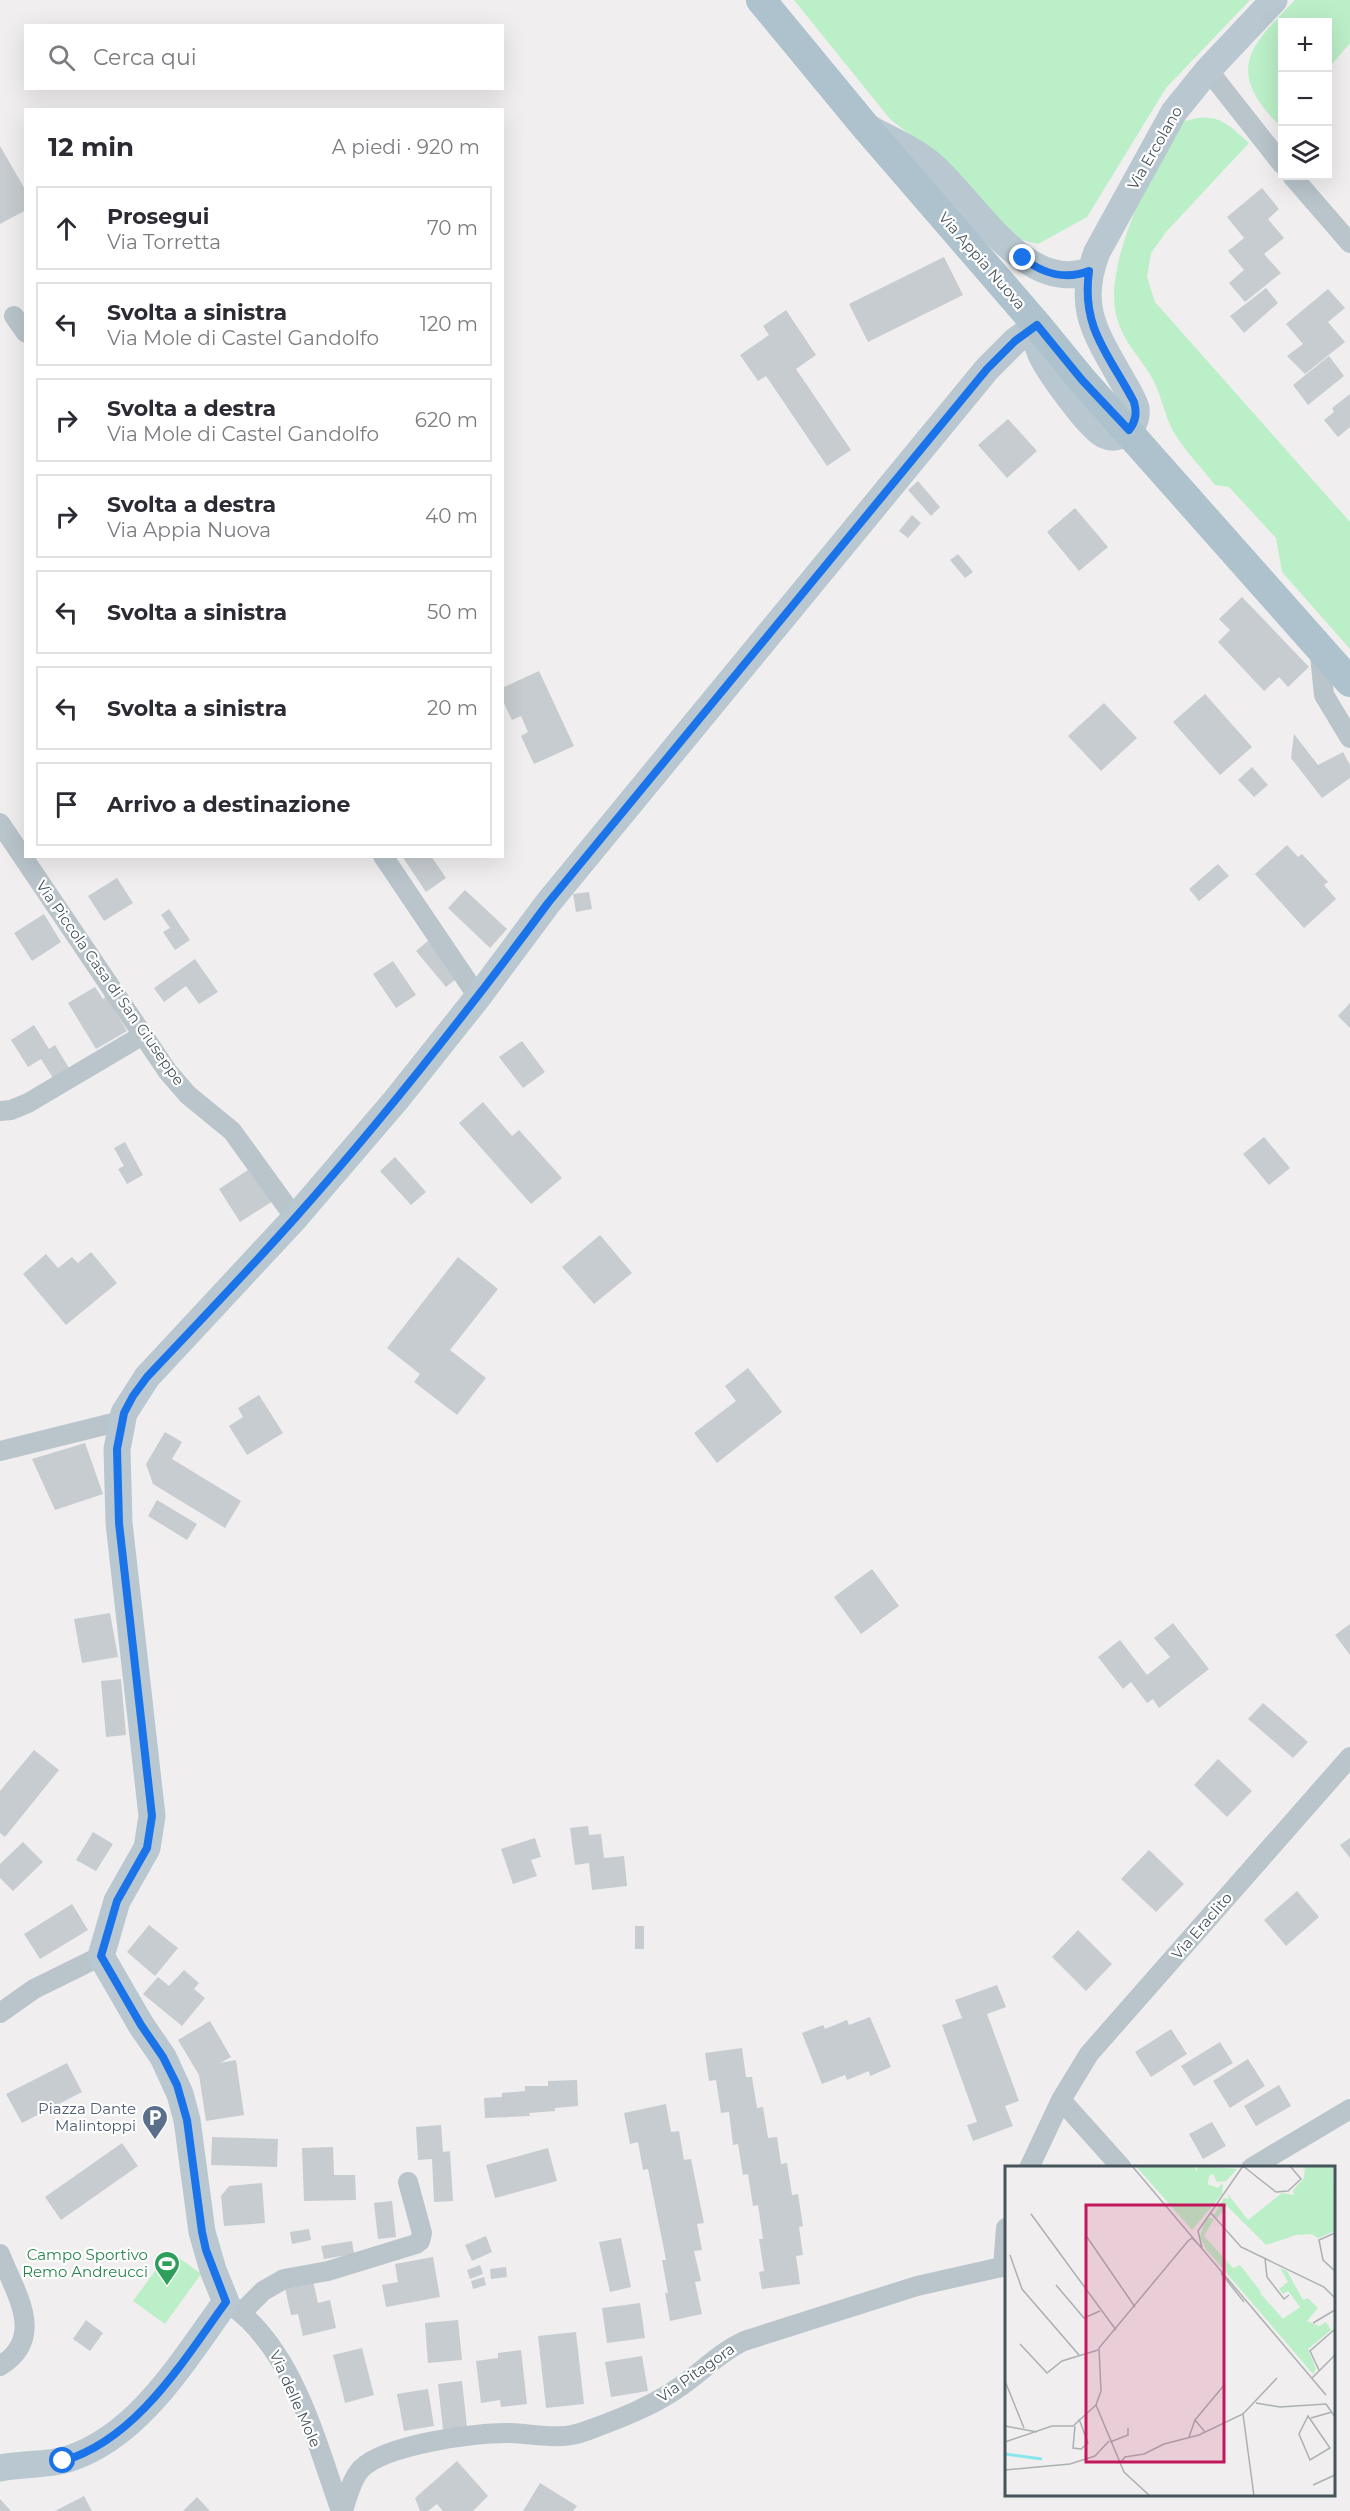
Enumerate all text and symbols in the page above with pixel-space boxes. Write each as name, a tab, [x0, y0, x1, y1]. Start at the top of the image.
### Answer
map controls	[1278, 18, 1332, 180]
button: +	[1278, 18, 1332, 72]
search box	[24, 24, 504, 90]
icon: search	[45, 41, 78, 74]
text: Cerca qui	[93, 44, 197, 71]
button: −	[1278, 72, 1332, 126]
street label: Via Ercolano	[1123, 103, 1186, 193]
button: layers	[1278, 126, 1332, 180]
text: 12 min	[48, 131, 134, 163]
text: A piedi · 920 m	[332, 135, 480, 159]
text: Prosegui	[107, 203, 209, 230]
street label: Via Appia Nuova	[935, 208, 1030, 313]
icon: ahead	[50, 212, 83, 245]
text: 70 m	[427, 216, 478, 240]
text: Via Torretta	[107, 230, 221, 254]
route end	[1009, 244, 1035, 270]
text: Svolta a sinistra	[107, 299, 287, 326]
icon: left	[50, 308, 83, 341]
text: 120 m	[420, 312, 478, 336]
text: Via Mole di Castel Gandolfo	[107, 326, 379, 350]
text: Svolta a destra	[107, 395, 276, 422]
icon: right	[50, 404, 83, 437]
text: 620 m	[415, 408, 478, 432]
text: Via Mole di Castel Gandolfo	[107, 422, 379, 446]
text: Svolta a destra	[107, 491, 276, 518]
icon: right	[50, 500, 83, 533]
text: 40 m	[425, 504, 478, 528]
text: Via Appia Nuova	[107, 518, 271, 542]
icon: left	[50, 596, 83, 629]
text: Svolta a sinistra	[107, 599, 287, 626]
text: 50 m	[427, 600, 478, 624]
icon: left	[50, 692, 83, 725]
text: Svolta a sinistra	[107, 695, 287, 722]
text: 20 m	[427, 696, 478, 720]
icon: arrive	[50, 788, 83, 821]
text: Arrivo a destinazione	[107, 791, 350, 818]
street label: Via Piccola Casa di San Giuseppe	[32, 877, 189, 1089]
street label: Via Eraclito	[1167, 1888, 1236, 1963]
place label: Piazza Dante Malintoppi	[38, 2099, 136, 2135]
parking icon: Piazza Dante Malintoppi	[140, 2103, 170, 2141]
inset map	[1005, 2166, 1335, 2496]
place label: Campo Sportivo Remo Andreucci	[22, 2245, 148, 2281]
sports icon: Campo Sportivo Remo Andreucci	[152, 2249, 182, 2287]
street label: Via Pitagora	[653, 2339, 738, 2406]
street label: Via delle Mole	[266, 2347, 325, 2450]
route start	[49, 2447, 75, 2473]

